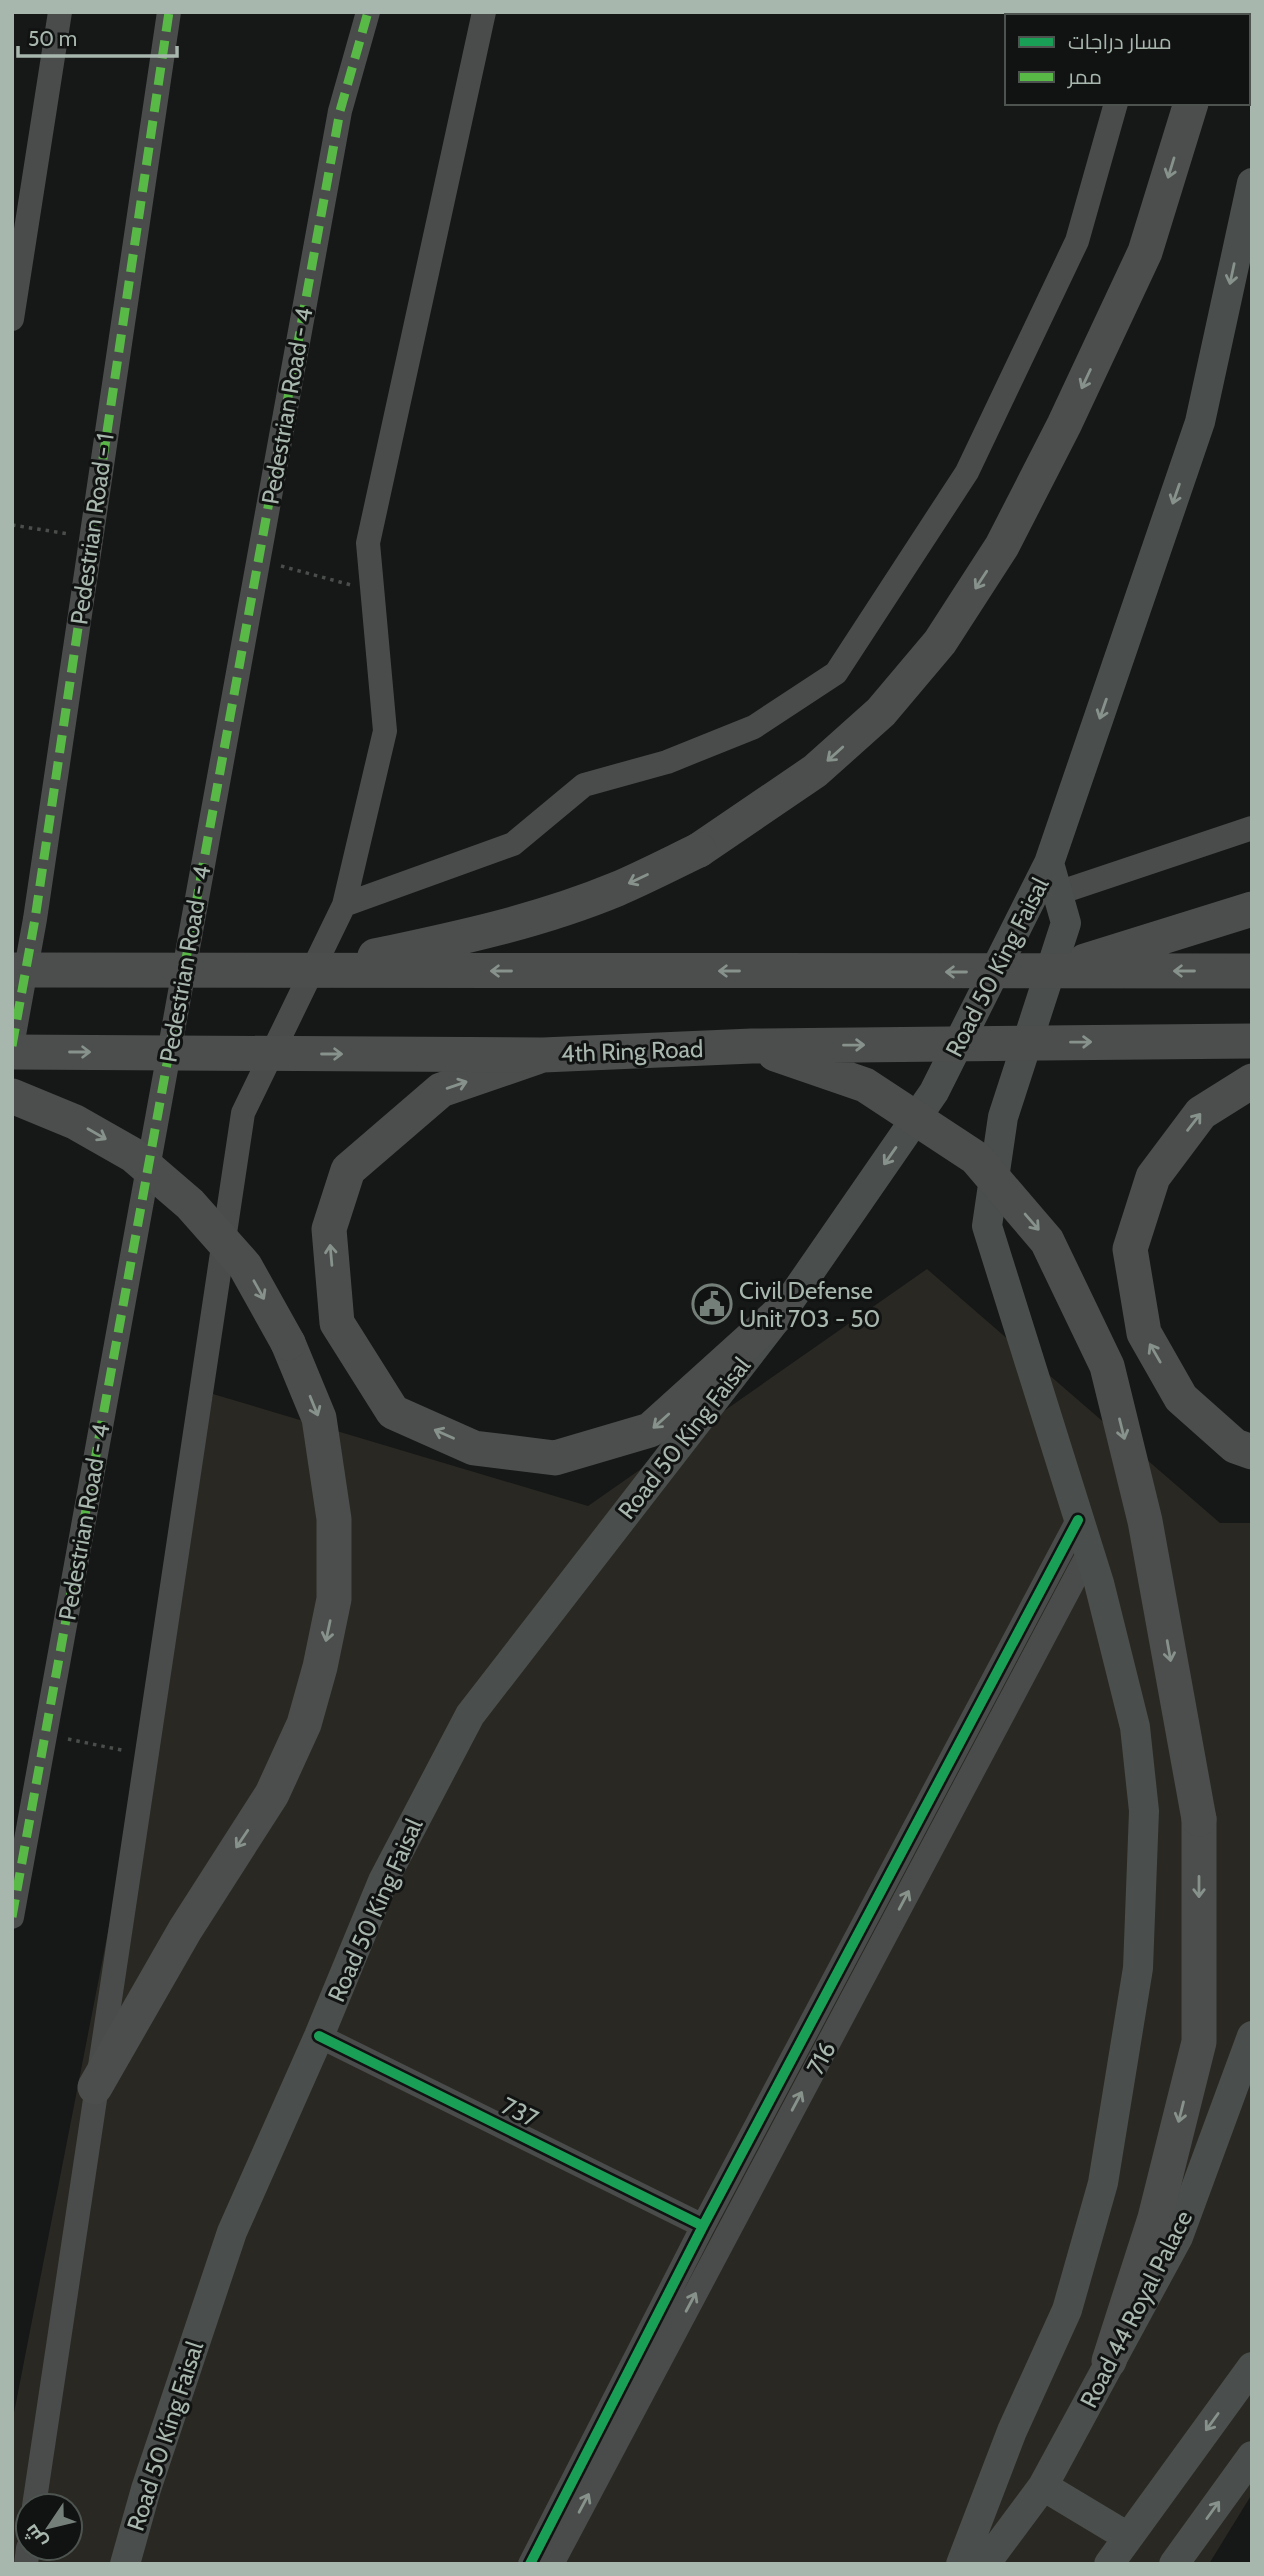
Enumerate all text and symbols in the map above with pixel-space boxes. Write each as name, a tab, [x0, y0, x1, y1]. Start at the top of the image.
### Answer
scale bar	[18, 14, 177, 58]
legend	[1005, 14, 1250, 105]
text: 50 m	[28, 26, 77, 51]
text: مسار دراجات	[1068, 29, 1172, 54]
text: ممر	[1067, 64, 1102, 89]
one-way arrow	[1164, 157, 1176, 179]
one-way arrow	[1225, 262, 1239, 285]
street label: Pedestrian Road - 4	[255, 305, 319, 507]
one-way arrow	[1078, 368, 1092, 389]
street label: Pedestrian Road - 1	[64, 431, 120, 627]
one-way arrow	[1169, 483, 1182, 505]
one-way arrow	[973, 570, 987, 590]
one-way arrow	[1096, 698, 1108, 720]
one-way arrow	[827, 745, 844, 762]
street label: Pedestrian Road - 4	[153, 863, 217, 1065]
street label: Road 50 King Faisal	[939, 872, 1055, 1062]
one-way arrow	[628, 873, 649, 886]
one-way arrow	[490, 964, 513, 978]
one-way arrow	[717, 964, 740, 978]
one-way arrow	[1172, 964, 1195, 978]
one-way arrow	[945, 965, 968, 979]
street label: 4th Ring Road	[560, 1034, 704, 1068]
one-way arrow	[1070, 1036, 1093, 1049]
one-way arrow	[842, 1038, 865, 1052]
one-way arrow	[69, 1045, 92, 1059]
one-way arrow	[321, 1047, 344, 1061]
one-way arrow	[446, 1078, 468, 1090]
one-way arrow	[1187, 1114, 1202, 1132]
one-way arrow	[86, 1127, 106, 1141]
one-way arrow	[883, 1146, 897, 1165]
one-way arrow	[1024, 1213, 1040, 1231]
one-way arrow	[324, 1244, 337, 1267]
place label: Civil Defense Unit 703 - 50	[739, 1276, 880, 1333]
one-way arrow	[252, 1279, 266, 1299]
public building icon: Civil Defense Unit 703 - 50	[691, 1283, 733, 1325]
one-way arrow	[1148, 1344, 1162, 1364]
street label: Road 50 King Faisal	[612, 1351, 756, 1525]
one-way arrow	[309, 1394, 322, 1416]
one-way arrow	[653, 1412, 670, 1429]
one-way arrow	[1116, 1417, 1130, 1440]
street label: Pedestrian Road - 4	[52, 1421, 116, 1623]
one-way arrow	[434, 1427, 455, 1440]
one-way arrow	[320, 1619, 334, 1642]
one-way arrow	[1163, 1639, 1176, 1662]
street label: Road 50 King Faisal	[322, 1814, 429, 2006]
one-way arrow	[235, 1829, 250, 1848]
one-way arrow	[1192, 1875, 1206, 1898]
one-way arrow	[898, 1890, 911, 1911]
street label: 716	[800, 2036, 842, 2080]
street label: 737	[497, 2091, 543, 2133]
one-way arrow	[791, 2092, 805, 2112]
one-way arrow	[1174, 2100, 1187, 2123]
street label: Road 44 Royal Palace	[1074, 2206, 1198, 2412]
one-way arrow	[684, 2293, 698, 2313]
street label: Road 50 King Faisal	[121, 2337, 209, 2534]
one-way arrow	[1204, 2412, 1219, 2431]
north arrow	[14, 2492, 84, 2562]
one-way arrow	[578, 2494, 592, 2514]
one-way arrow	[1206, 2501, 1220, 2520]
text: ش	[19, 2520, 52, 2553]

